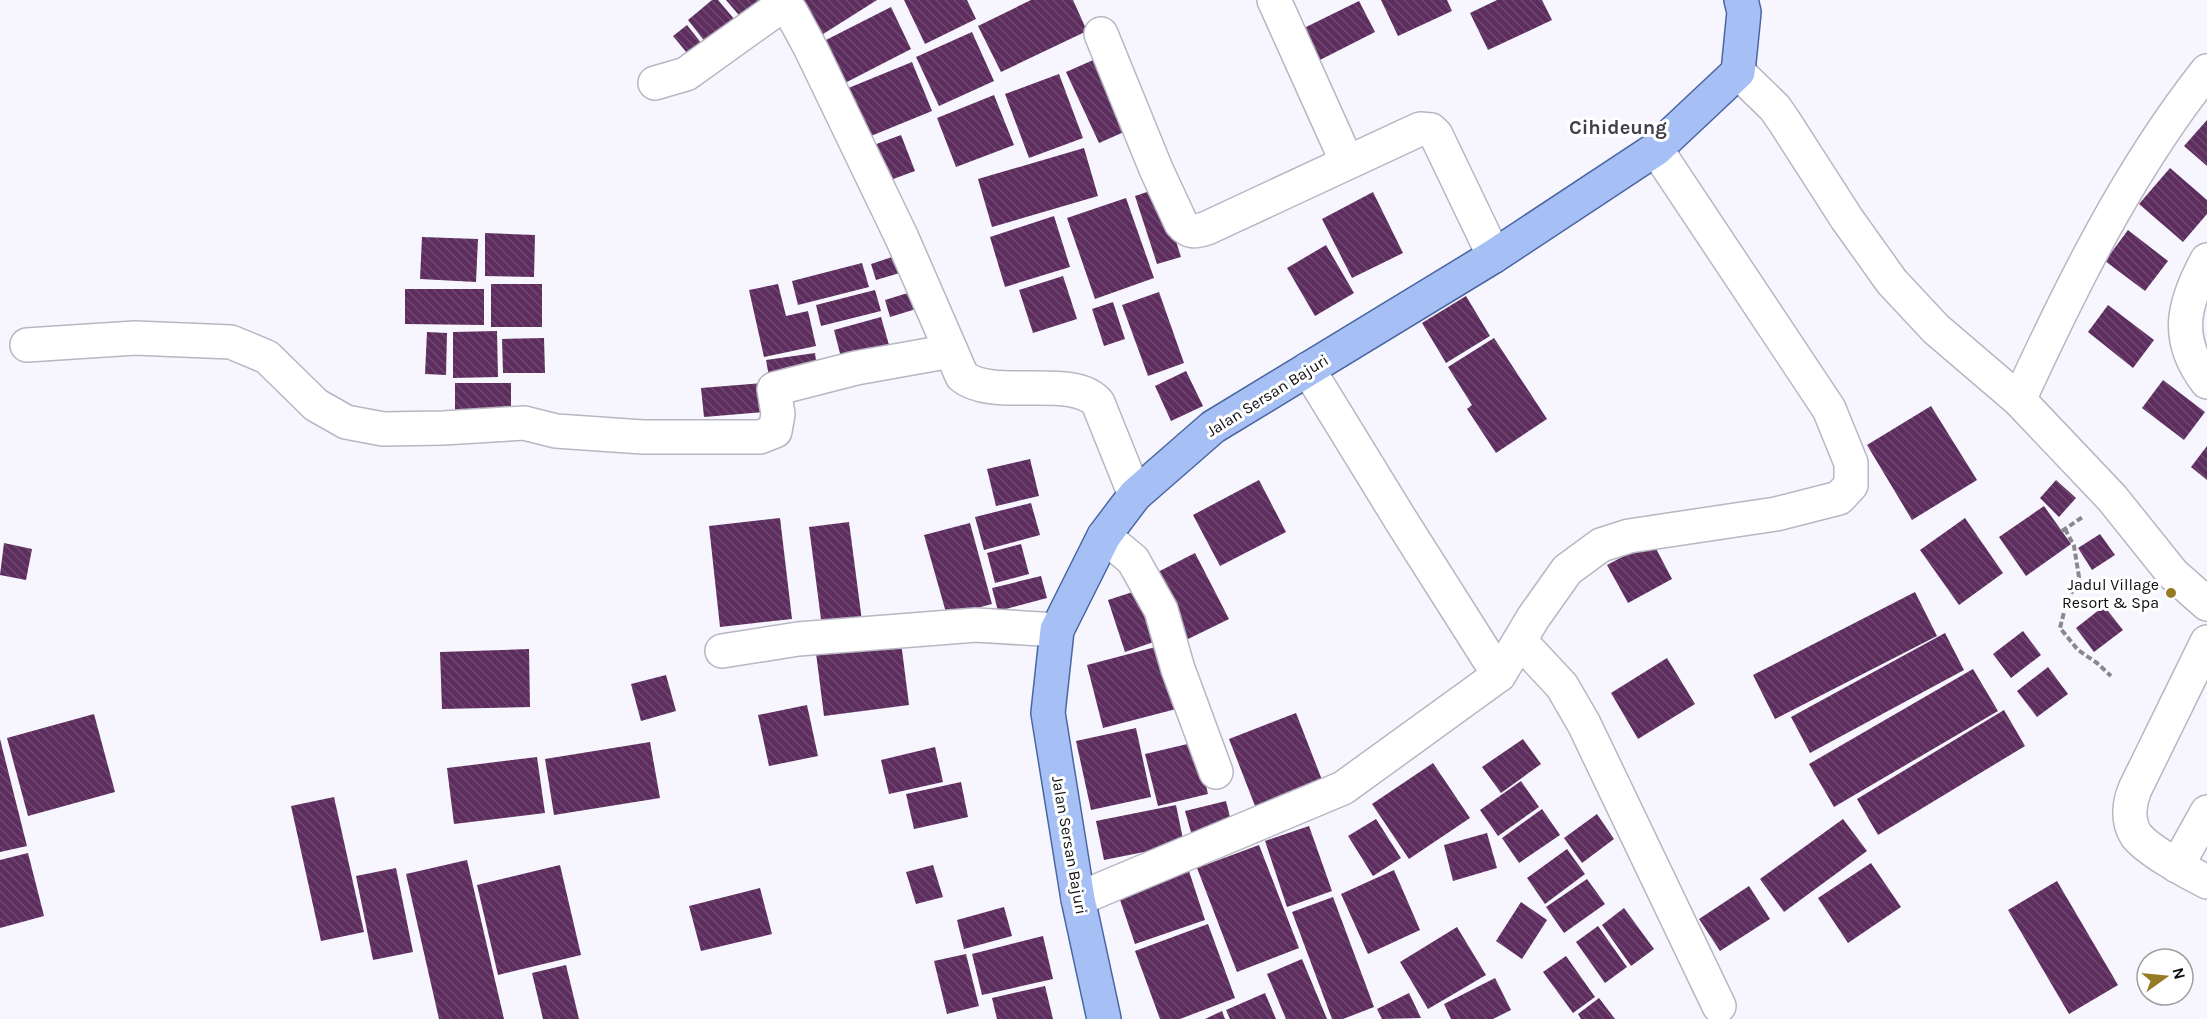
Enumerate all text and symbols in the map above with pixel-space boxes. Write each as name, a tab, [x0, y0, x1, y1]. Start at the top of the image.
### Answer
district label: Cihideung	[1569, 116, 1667, 139]
street label: Jalan Sersan Bajuri	[1203, 350, 1332, 441]
place label: Jadul Village Resort & Spa	[2062, 575, 2159, 612]
marker: Jadul Village Resort & Spa	[2164, 586, 2178, 600]
street label: Jalan Sersan Bajuri	[1048, 774, 1091, 916]
north arrow	[2135, 947, 2195, 1007]
text: N	[2168, 965, 2190, 981]

